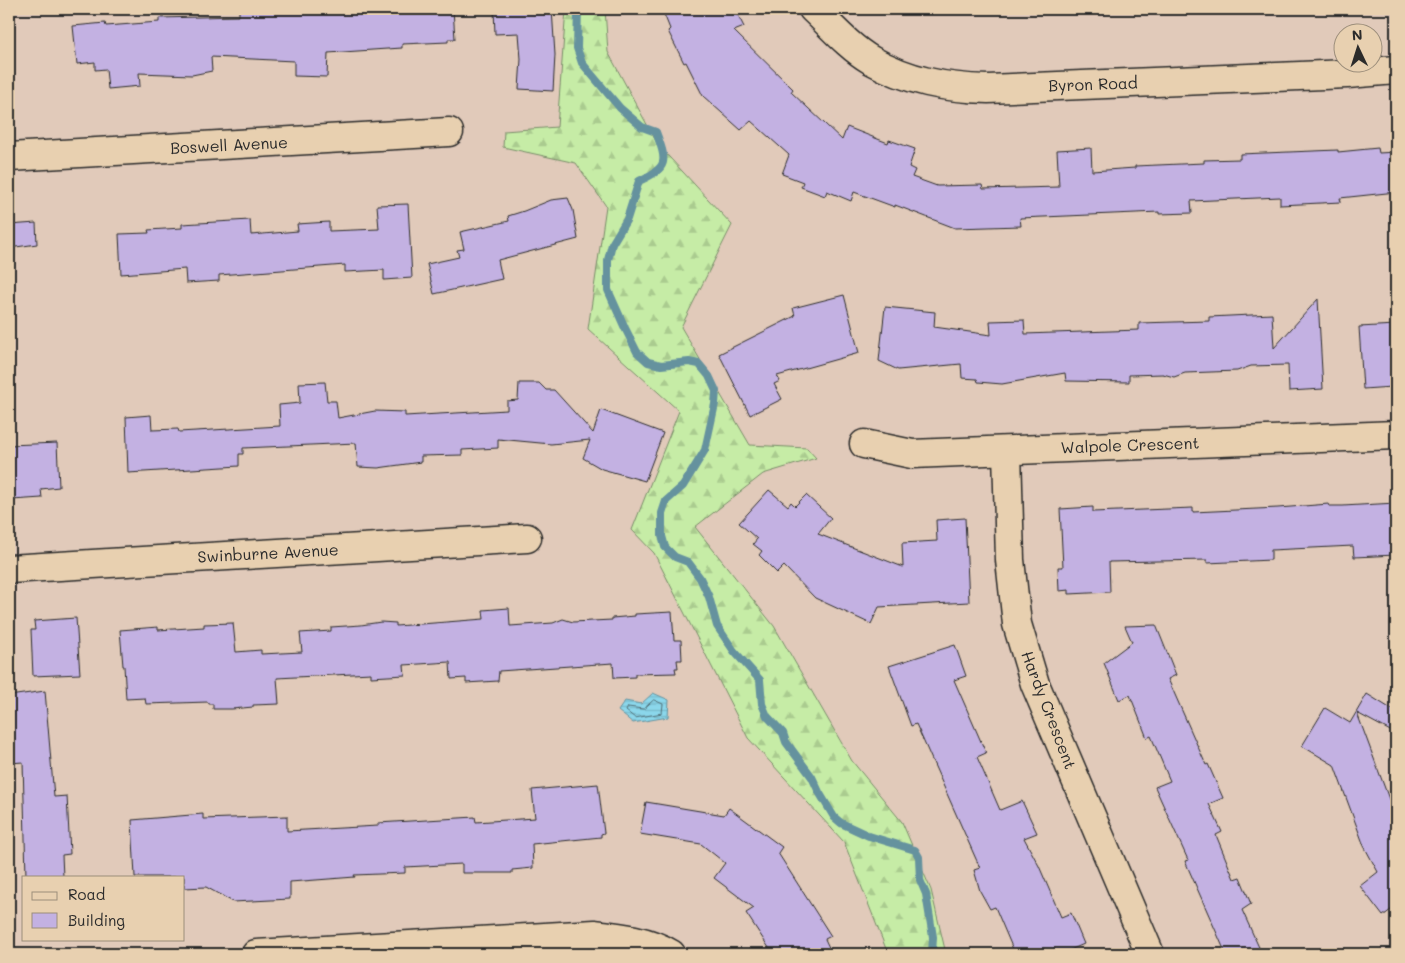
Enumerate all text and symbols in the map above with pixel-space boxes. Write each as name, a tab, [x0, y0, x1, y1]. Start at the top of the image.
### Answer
north arrow	[1332, 22, 1382, 72]
text: N	[1351, 25, 1363, 44]
street label: Byron Road	[1048, 71, 1138, 96]
street label: Boswell Avenue	[169, 131, 288, 158]
street label: Walpole Crescent	[1060, 432, 1200, 457]
street label: Swinburne Avenue	[197, 538, 339, 567]
street label: Hardy Crescent	[1017, 648, 1082, 772]
legend	[22, 876, 185, 940]
text: Road	[68, 884, 105, 904]
text: Building	[68, 910, 125, 930]

